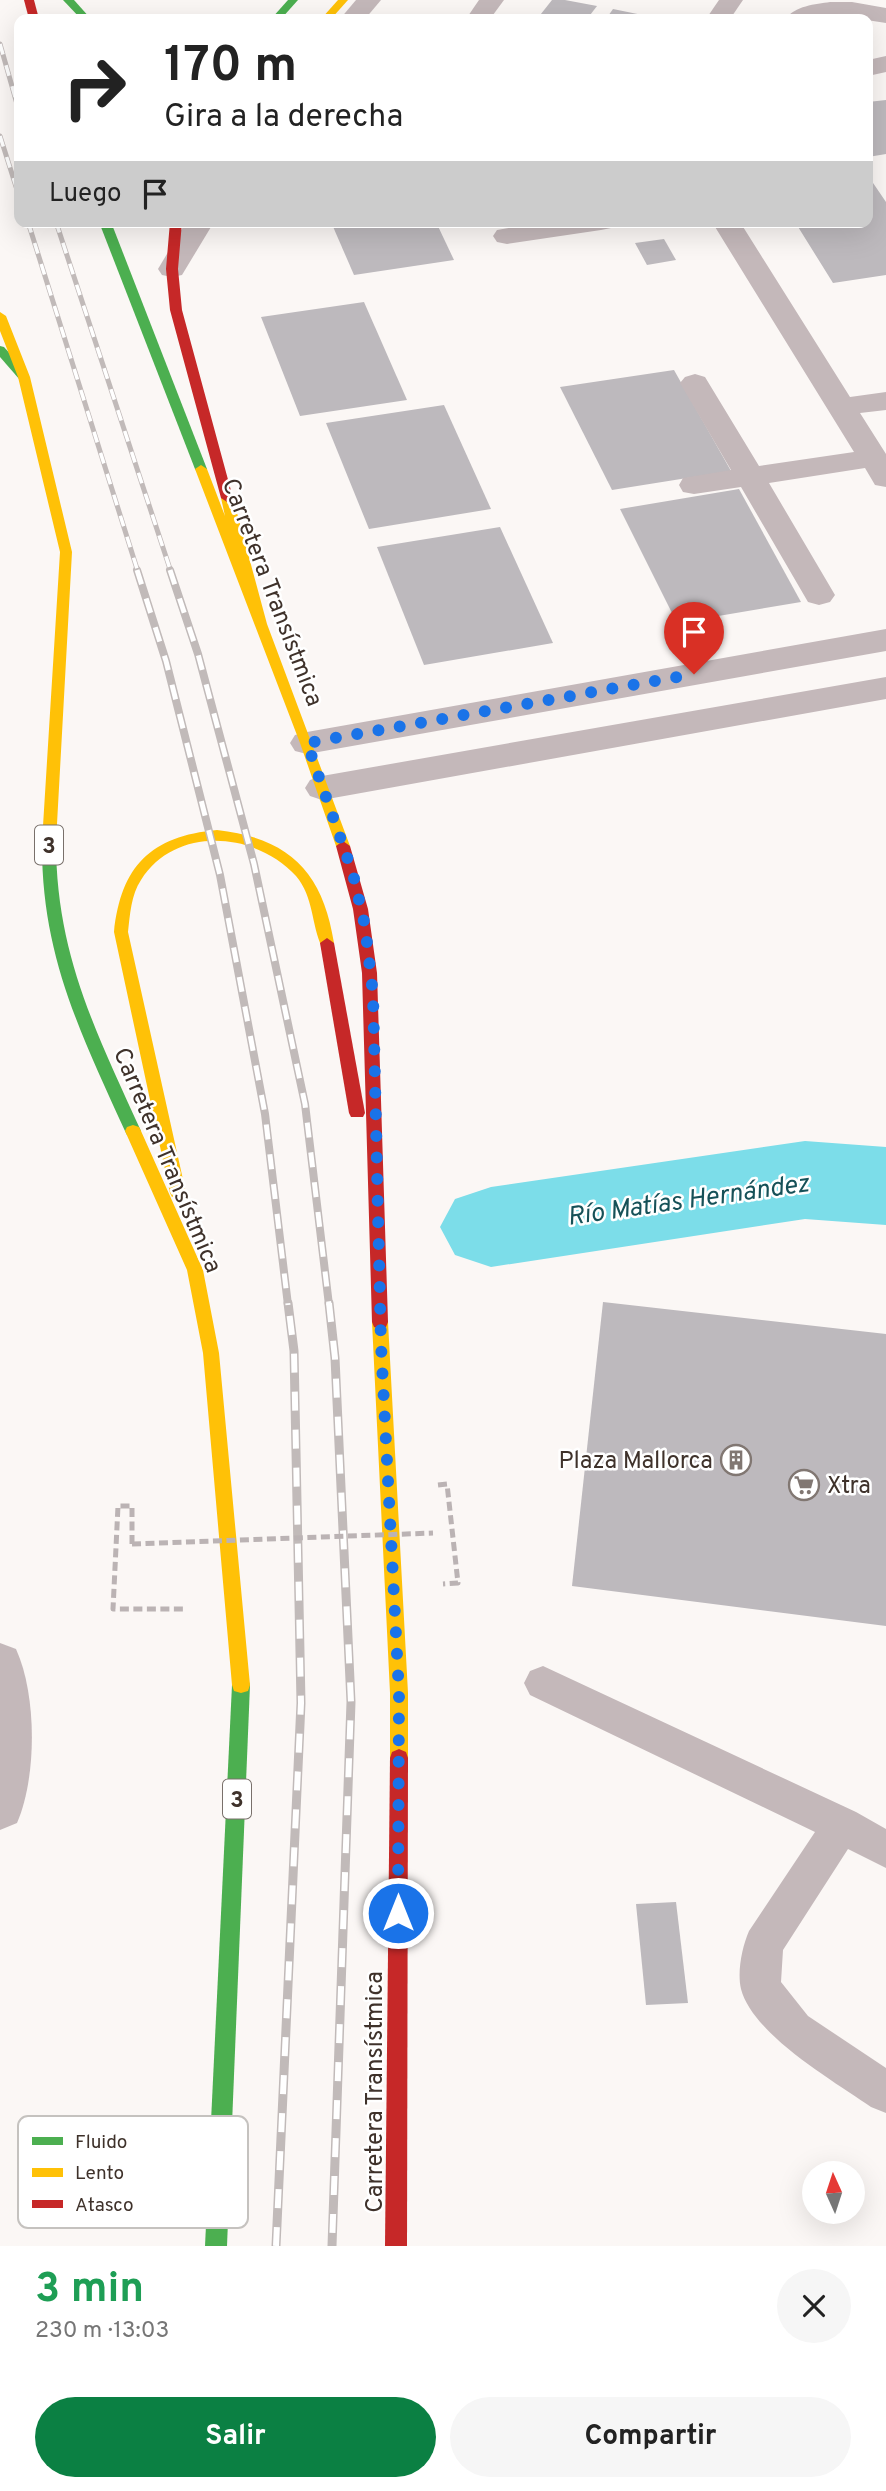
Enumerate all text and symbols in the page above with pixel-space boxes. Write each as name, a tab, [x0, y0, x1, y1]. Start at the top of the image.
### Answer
text: 170 m	[164, 37, 297, 99]
icon: right	[49, 42, 140, 133]
text: Gira a la derecha	[164, 98, 403, 138]
icon: arrive	[136, 175, 174, 213]
text: Luego	[49, 178, 122, 211]
street label: Carretera Transístmica	[214, 475, 328, 711]
pin	[664, 602, 724, 674]
icon: arrive	[675, 613, 713, 651]
road number: 3	[35, 825, 63, 864]
street label: Carretera Transístmica	[105, 1044, 227, 1278]
water label: Río Matías Hernández	[565, 1168, 813, 1235]
building icon: Plaza Mallorca	[719, 1443, 753, 1477]
place label: Plaza Mallorca	[558, 1447, 713, 1477]
supermarket icon: Xtra	[787, 1468, 821, 1502]
place label: Xtra	[827, 1472, 871, 1502]
road number: 3	[223, 1780, 251, 1818]
position arrow	[361, 1876, 435, 1950]
street label: Carretera Transístmica	[361, 1971, 391, 2213]
legend	[18, 2116, 248, 2228]
text: Fluido	[75, 2131, 127, 2155]
north arrow	[802, 2161, 864, 2224]
map controls	[802, 2161, 865, 2224]
text: Lento	[75, 2162, 124, 2186]
text: Atasco	[75, 2194, 134, 2218]
text: 3 min	[35, 2264, 144, 2317]
button: close	[777, 2269, 851, 2343]
text: 230 m · 13:03	[35, 2317, 169, 2346]
button: Salir	[35, 2397, 436, 2477]
button: Compartir	[450, 2397, 851, 2477]

